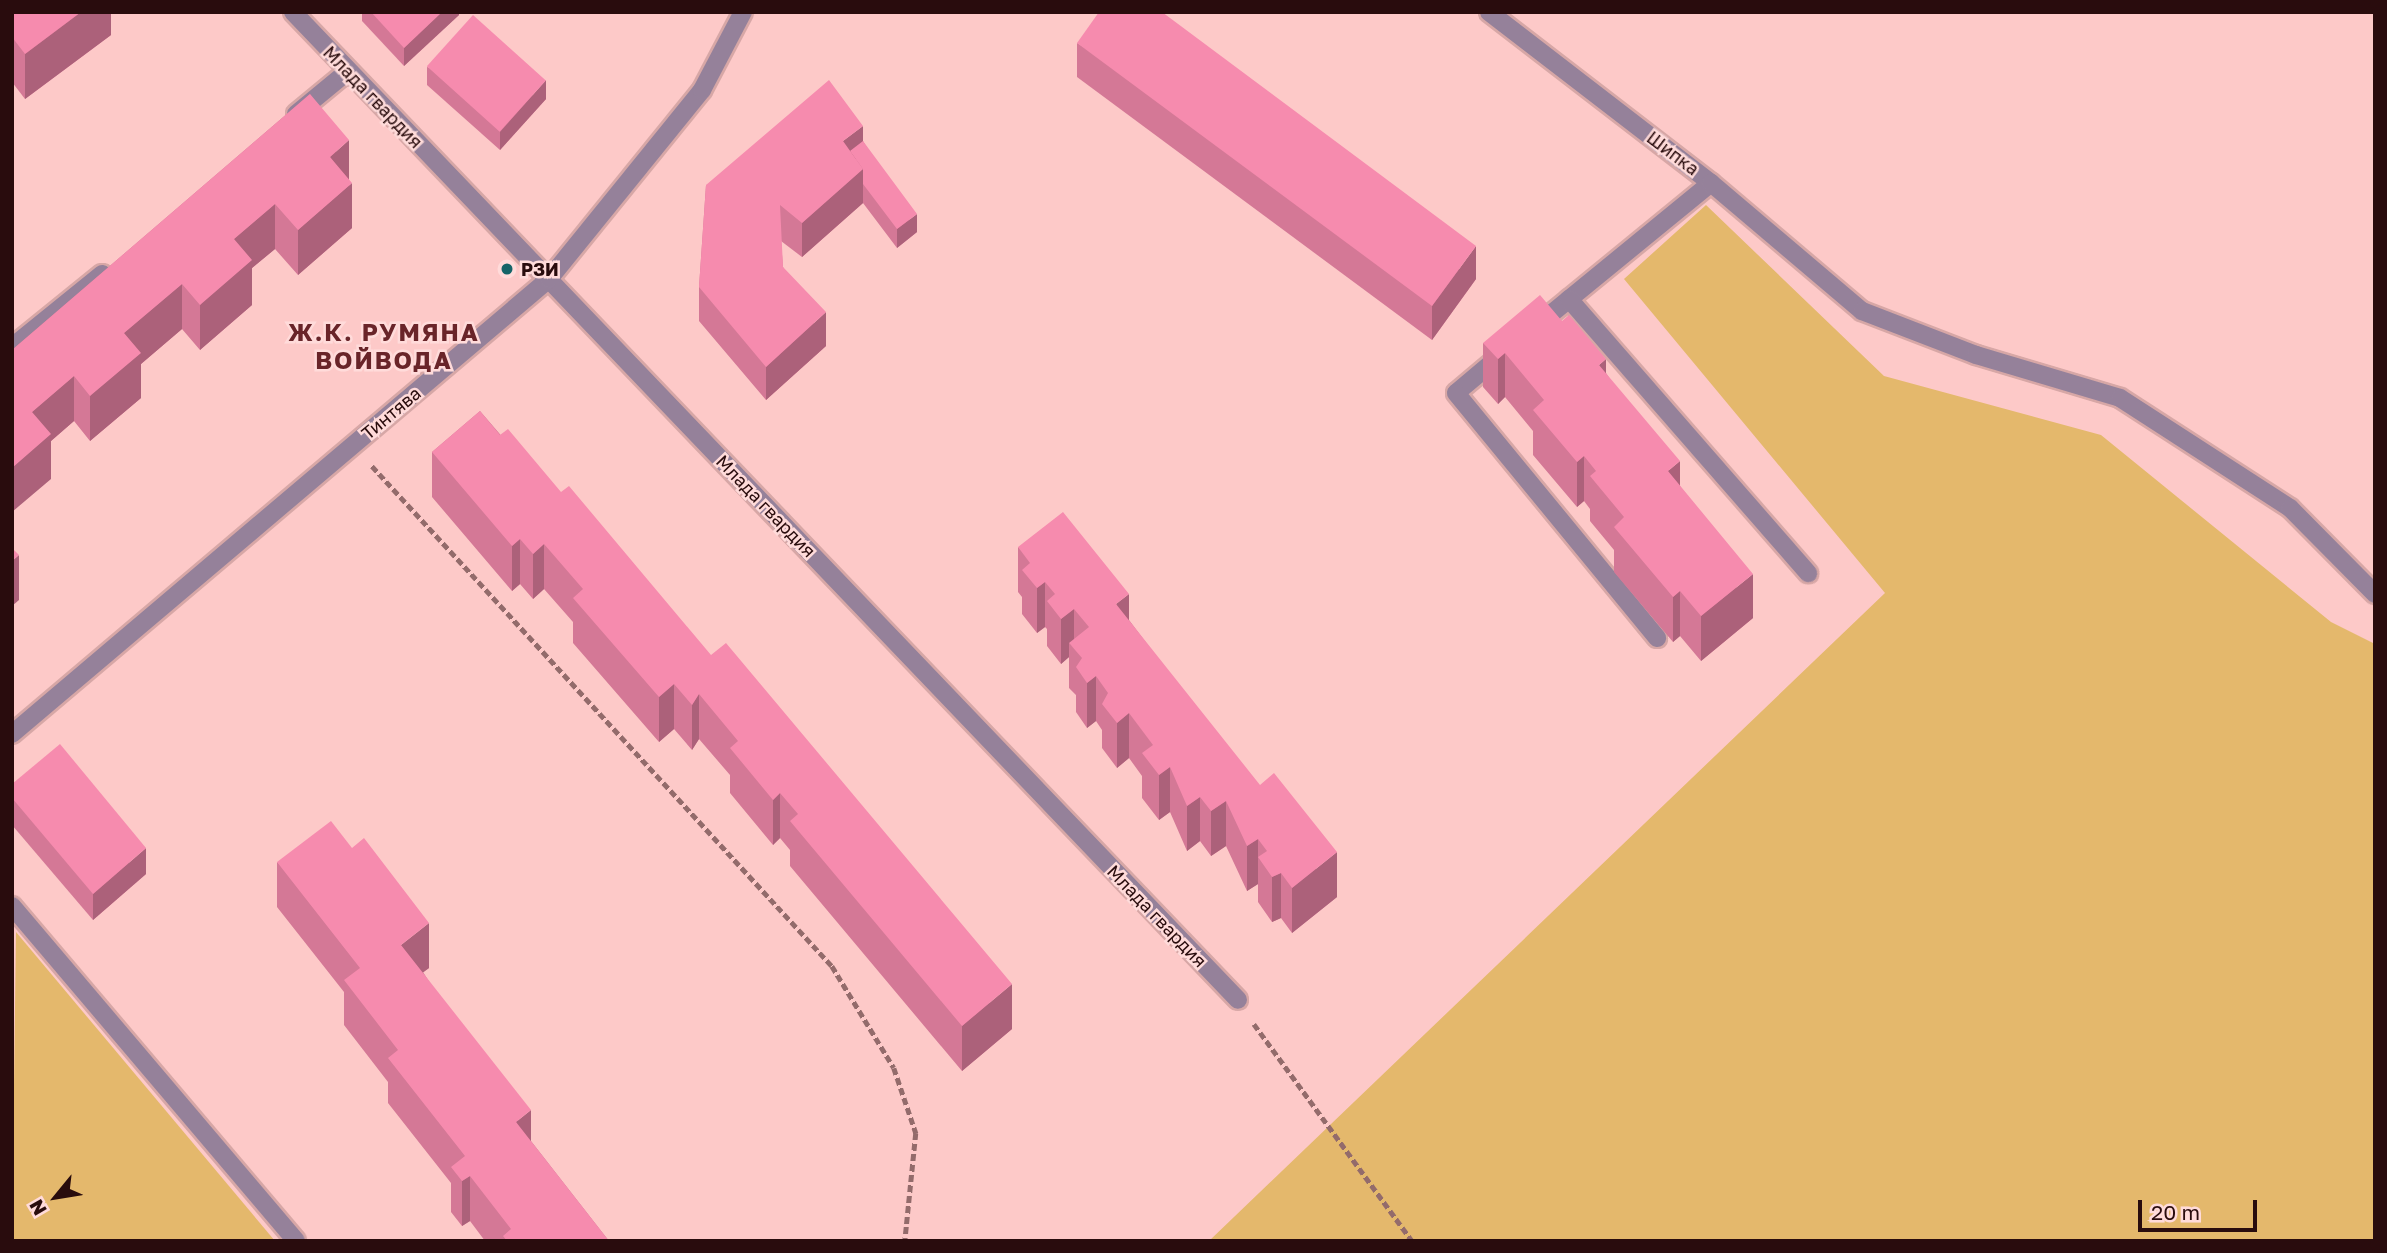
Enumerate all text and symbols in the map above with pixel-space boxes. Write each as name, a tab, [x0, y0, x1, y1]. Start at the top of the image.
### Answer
street label: Млада гвардия	[319, 41, 427, 153]
street label: Шипка	[1643, 126, 1703, 180]
place label: РЗИ	[521, 258, 559, 280]
marker: РЗИ	[499, 261, 515, 277]
district label: Ж.К. РУМЯНА ВОЙВОДА	[290, 318, 478, 374]
street label: Тинтява	[357, 382, 425, 444]
street label: Млада гвардия	[712, 450, 820, 562]
street label: Млада гвардия	[1103, 860, 1211, 972]
north arrow	[21, 1162, 91, 1232]
scale bar	[2142, 1186, 2261, 1230]
text: N	[24, 1196, 51, 1220]
text: 20 m	[2151, 1199, 2200, 1225]

